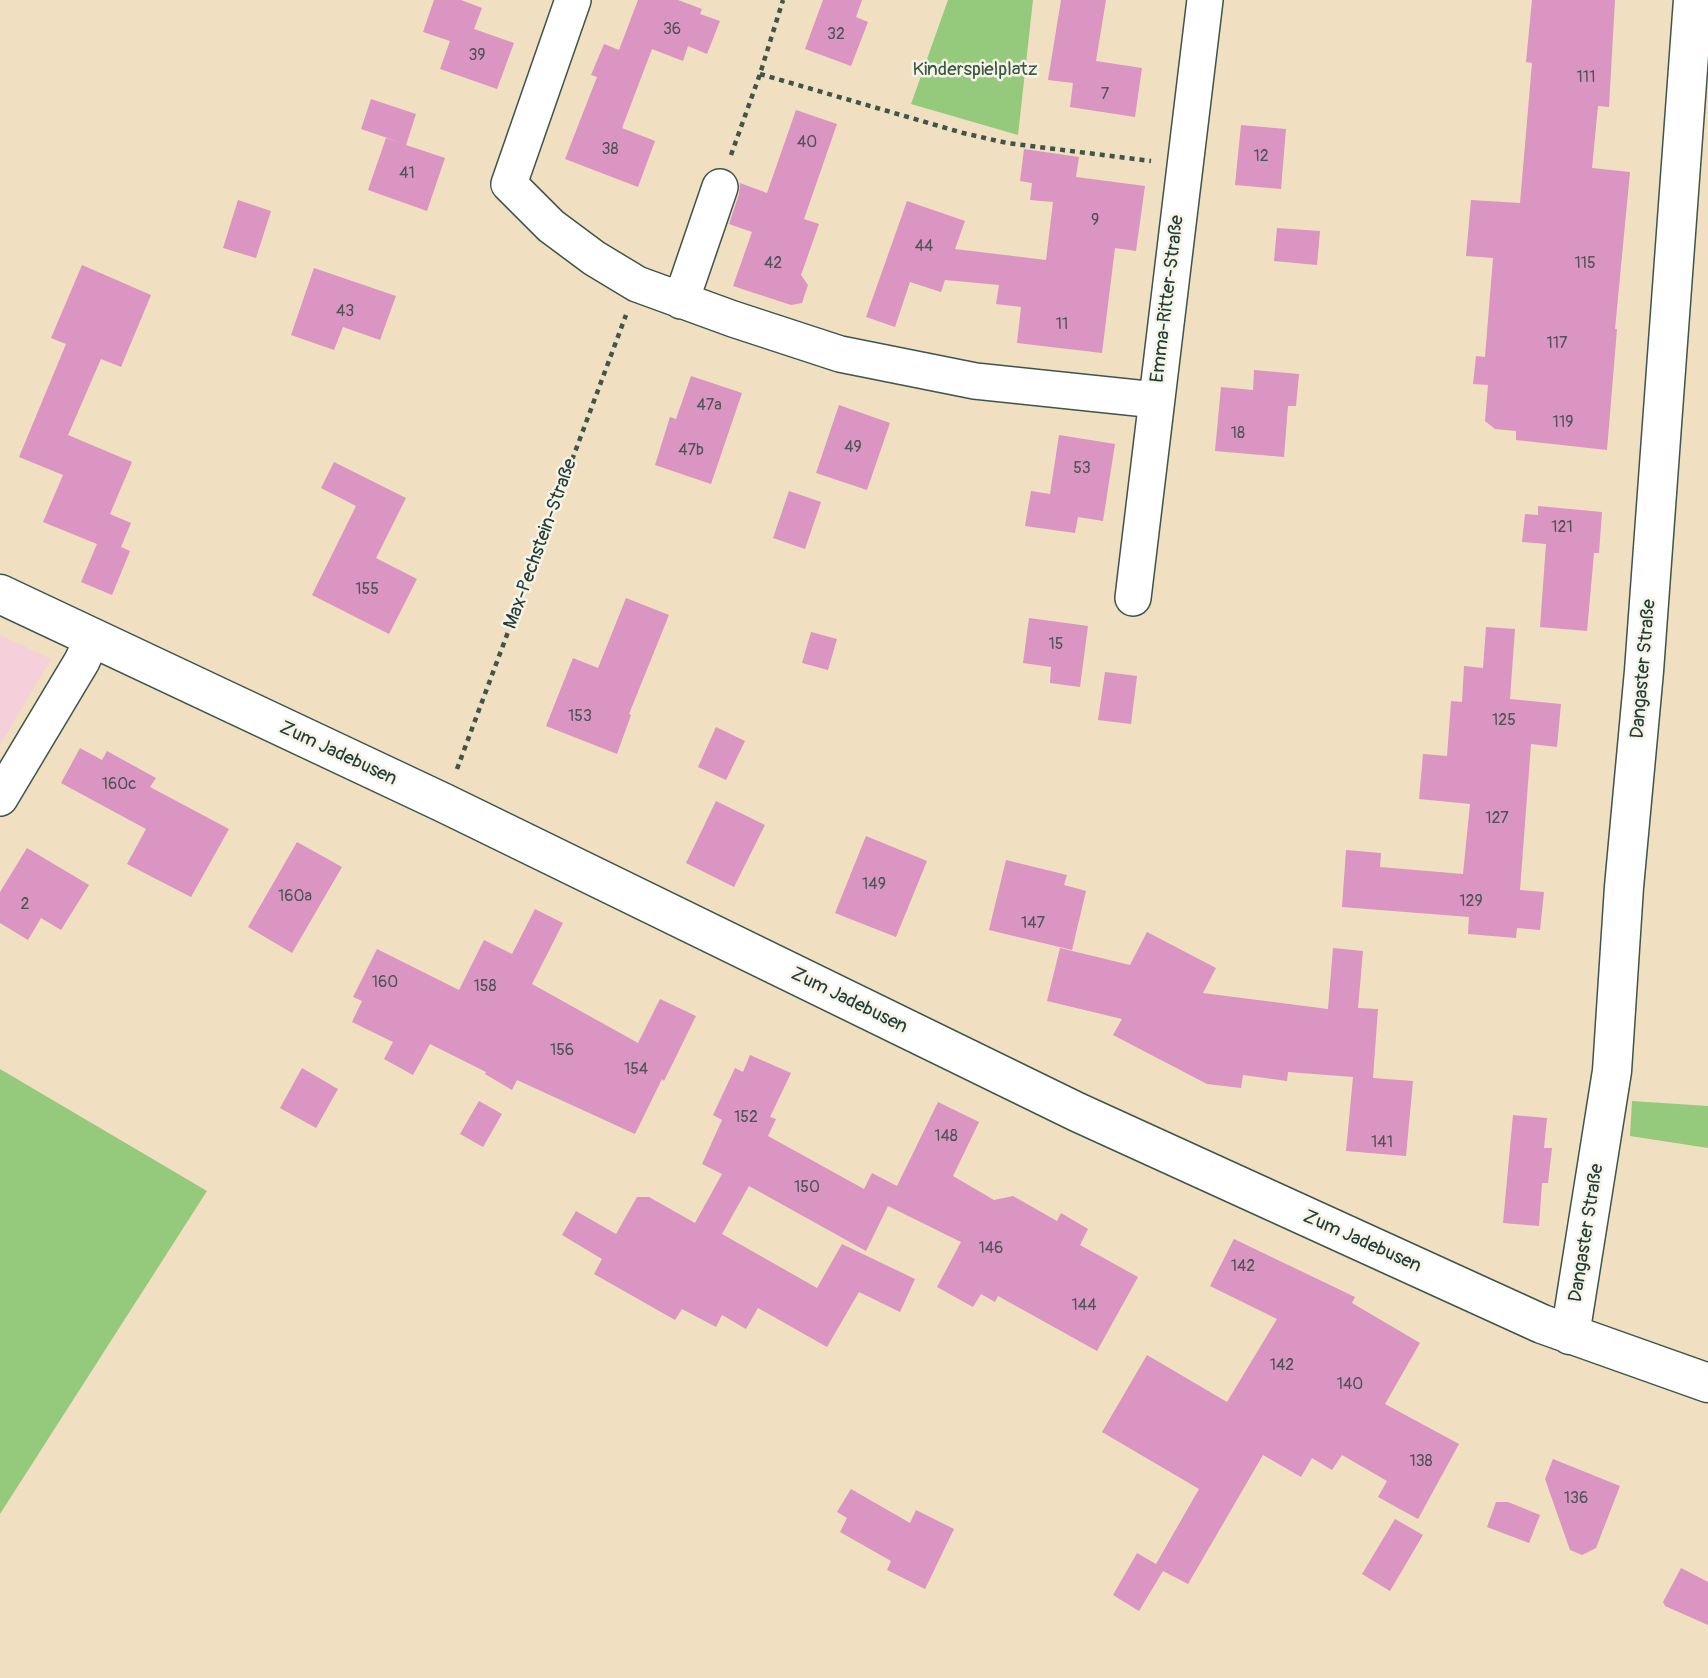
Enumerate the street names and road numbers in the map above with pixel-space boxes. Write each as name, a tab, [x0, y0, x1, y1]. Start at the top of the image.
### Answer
street label: Emma-Ritter-Straße	[1146, 214, 1190, 384]
street label: Max-Pechstein-Straße	[500, 456, 582, 632]
street label: Dangaster Straße	[1627, 598, 1661, 740]
street label: Zum Jadebusen	[276, 717, 400, 791]
street label: Zum Jadebusen	[787, 963, 911, 1039]
street label: Dangaster Straße	[1565, 1162, 1609, 1304]
street label: Zum Jadebusen	[1299, 1206, 1425, 1278]

